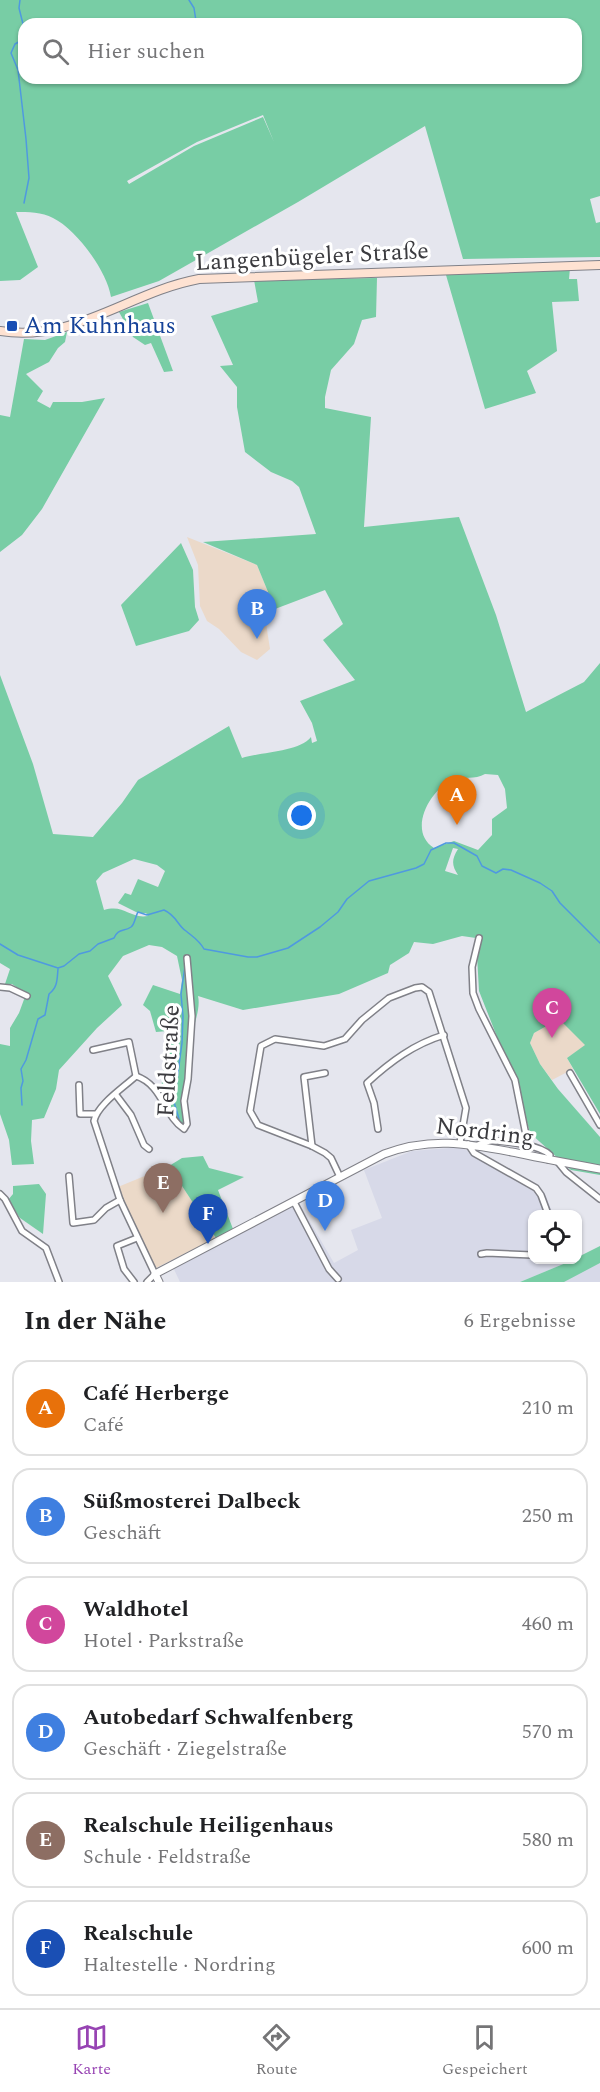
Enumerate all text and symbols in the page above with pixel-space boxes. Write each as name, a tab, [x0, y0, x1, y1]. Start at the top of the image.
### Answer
search box	[18, 18, 582, 84]
icon: search	[39, 35, 72, 68]
text: Hier suchen	[87, 35, 205, 68]
street label: Langenbügeler Straße	[194, 233, 430, 281]
place label: Am Kuhnhaus	[24, 308, 176, 344]
marker: Am Kuhnhaus	[5, 319, 19, 333]
pin: B	[238, 590, 276, 639]
pin: A	[438, 776, 476, 825]
your location	[287, 801, 316, 830]
pin: C	[532, 988, 572, 1038]
street label: Feldstraße	[148, 1004, 190, 1118]
street label: Nordring	[434, 1108, 536, 1156]
pin: E	[144, 1164, 182, 1213]
pin: D	[306, 1182, 344, 1231]
pin: F	[188, 1194, 228, 1244]
map controls	[528, 1210, 582, 1264]
button: locate	[528, 1210, 582, 1264]
text: In der Nähe	[24, 1301, 166, 1341]
text: 6 Ergebnisse	[464, 1306, 576, 1336]
text: Café Herberge	[83, 1377, 229, 1410]
text: A	[38, 1393, 53, 1423]
text: 210 m	[522, 1393, 574, 1423]
text: Café	[83, 1410, 124, 1440]
text: Süßmosterei Dalbeck	[83, 1485, 301, 1518]
text: B	[38, 1501, 53, 1531]
text: 250 m	[522, 1501, 574, 1531]
text: Geschäft	[83, 1518, 161, 1548]
text: Waldhotel	[83, 1593, 189, 1626]
text: C	[38, 1609, 53, 1639]
text: 460 m	[522, 1609, 574, 1639]
text: Hotel · Parkstraße	[83, 1626, 244, 1656]
text: Autobedarf Schwalfenberg	[83, 1701, 353, 1734]
text: D	[37, 1717, 54, 1747]
text: 570 m	[522, 1717, 574, 1747]
text: Geschäft · Ziegelstraße	[83, 1734, 287, 1764]
text: Realschule Heiligenhaus	[83, 1809, 334, 1842]
text: E	[39, 1825, 52, 1855]
text: 580 m	[522, 1825, 574, 1855]
text: Schule · Feldstraße	[83, 1842, 251, 1872]
text: Realschule	[83, 1917, 193, 1950]
text: F	[39, 1933, 52, 1963]
text: 600 m	[522, 1933, 574, 1963]
text: Haltestelle · Nordring	[83, 1950, 276, 1980]
tab: Karte	[72, 2021, 111, 2081]
tab: Route	[256, 2021, 297, 2081]
tab: Gespeichert	[442, 2021, 528, 2081]

